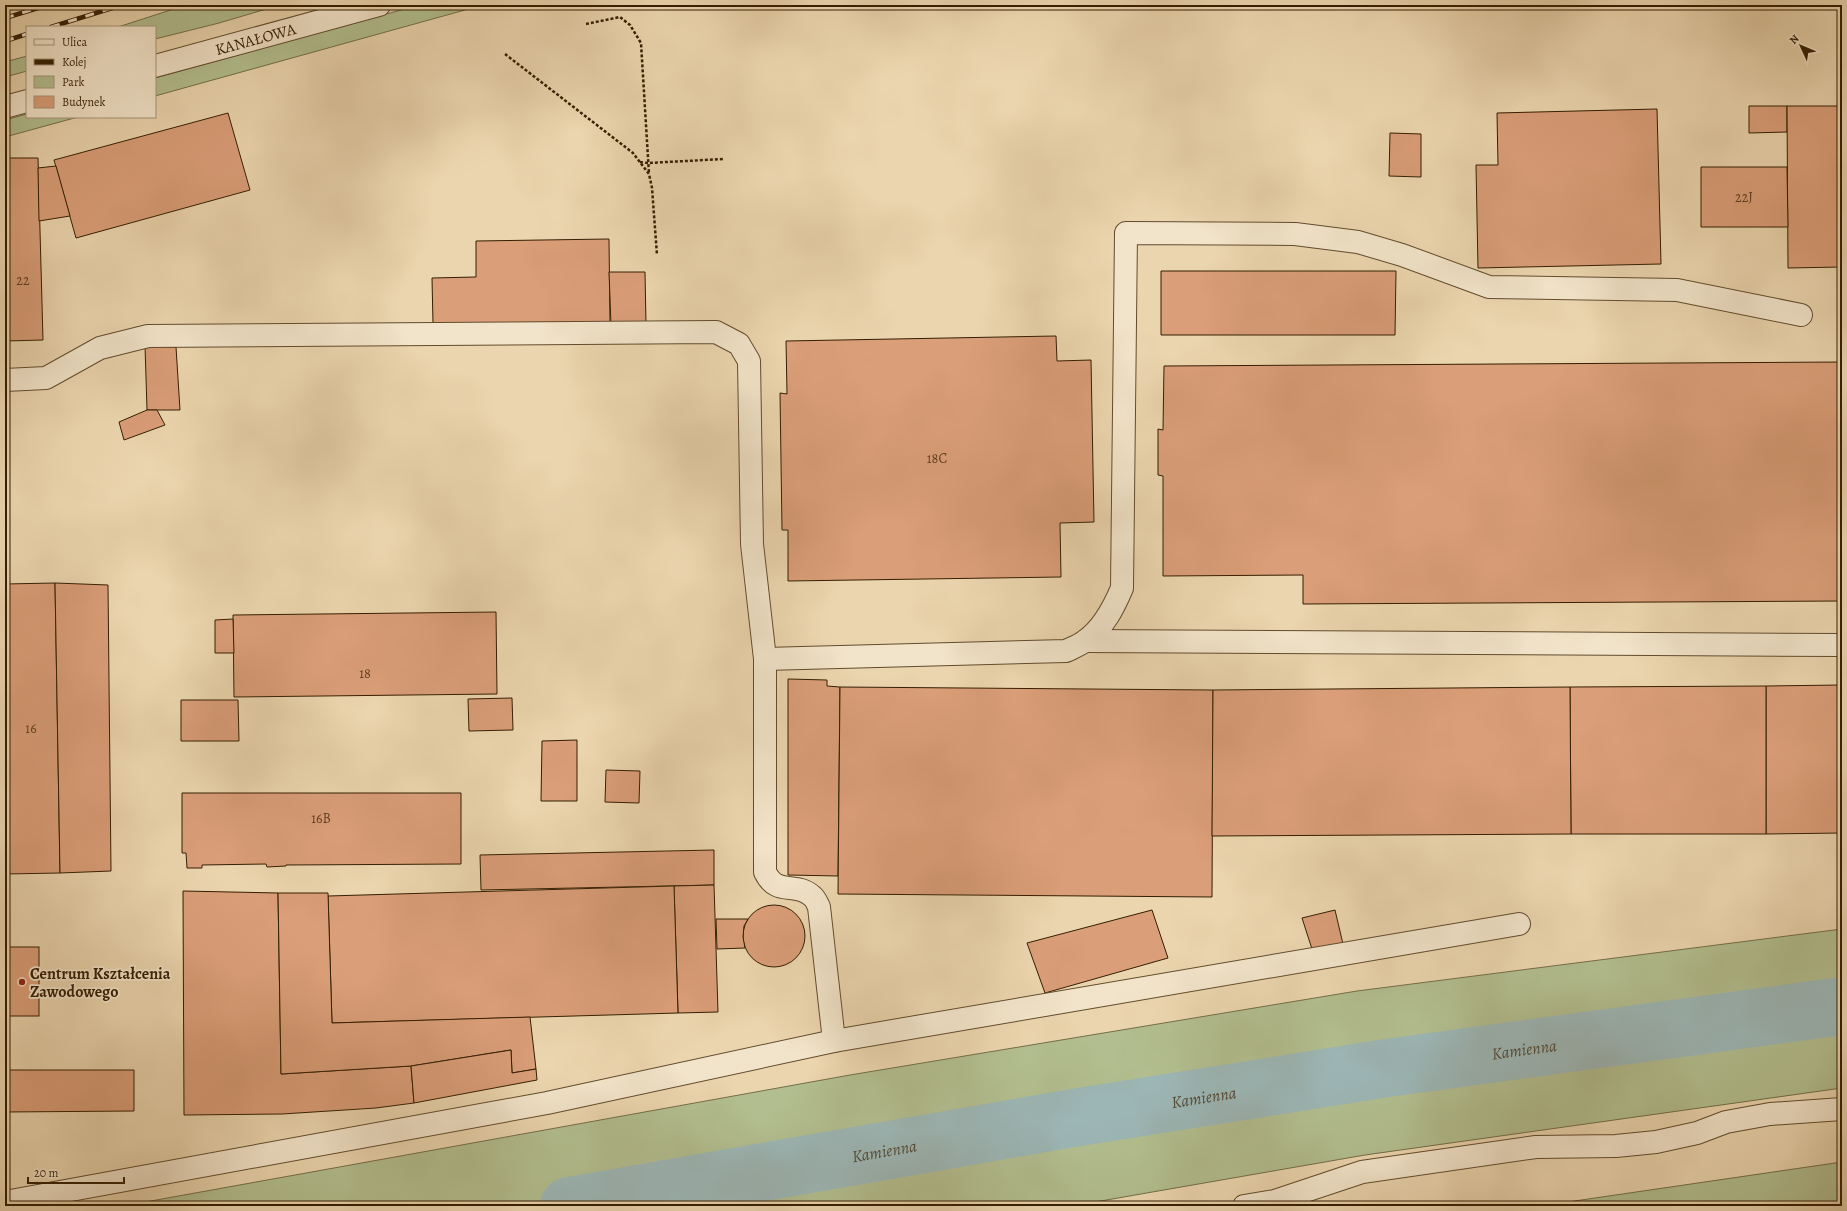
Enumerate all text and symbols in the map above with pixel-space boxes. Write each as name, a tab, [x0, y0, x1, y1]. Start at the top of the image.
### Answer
street label: KANAŁOWA	[213, 18, 299, 61]
legend	[26, 26, 156, 118]
north arrow	[1781, 26, 1821, 66]
text: N	[1786, 31, 1802, 47]
text: Ulica	[62, 34, 87, 50]
text: Kolej	[62, 54, 86, 70]
text: Park	[62, 74, 85, 90]
text: Budynek	[62, 94, 105, 110]
house number: 22J	[1735, 188, 1753, 207]
house number: 22	[16, 271, 30, 290]
house number: 18C	[927, 449, 947, 468]
house number: 18	[359, 664, 371, 683]
house number: 16	[25, 719, 37, 738]
house number: 16B	[311, 809, 331, 828]
place label: Centrum Kształcenia Zawodowego	[30, 963, 171, 1003]
marker: Centrum Kształcenia Zawodowego	[17, 977, 27, 987]
water label: Kamienna	[1490, 1034, 1558, 1066]
water label: Kamienna	[1170, 1081, 1238, 1114]
water label: Kamienna	[850, 1134, 919, 1168]
scale bar	[28, 1159, 124, 1185]
text: 20 m	[34, 1165, 58, 1181]

